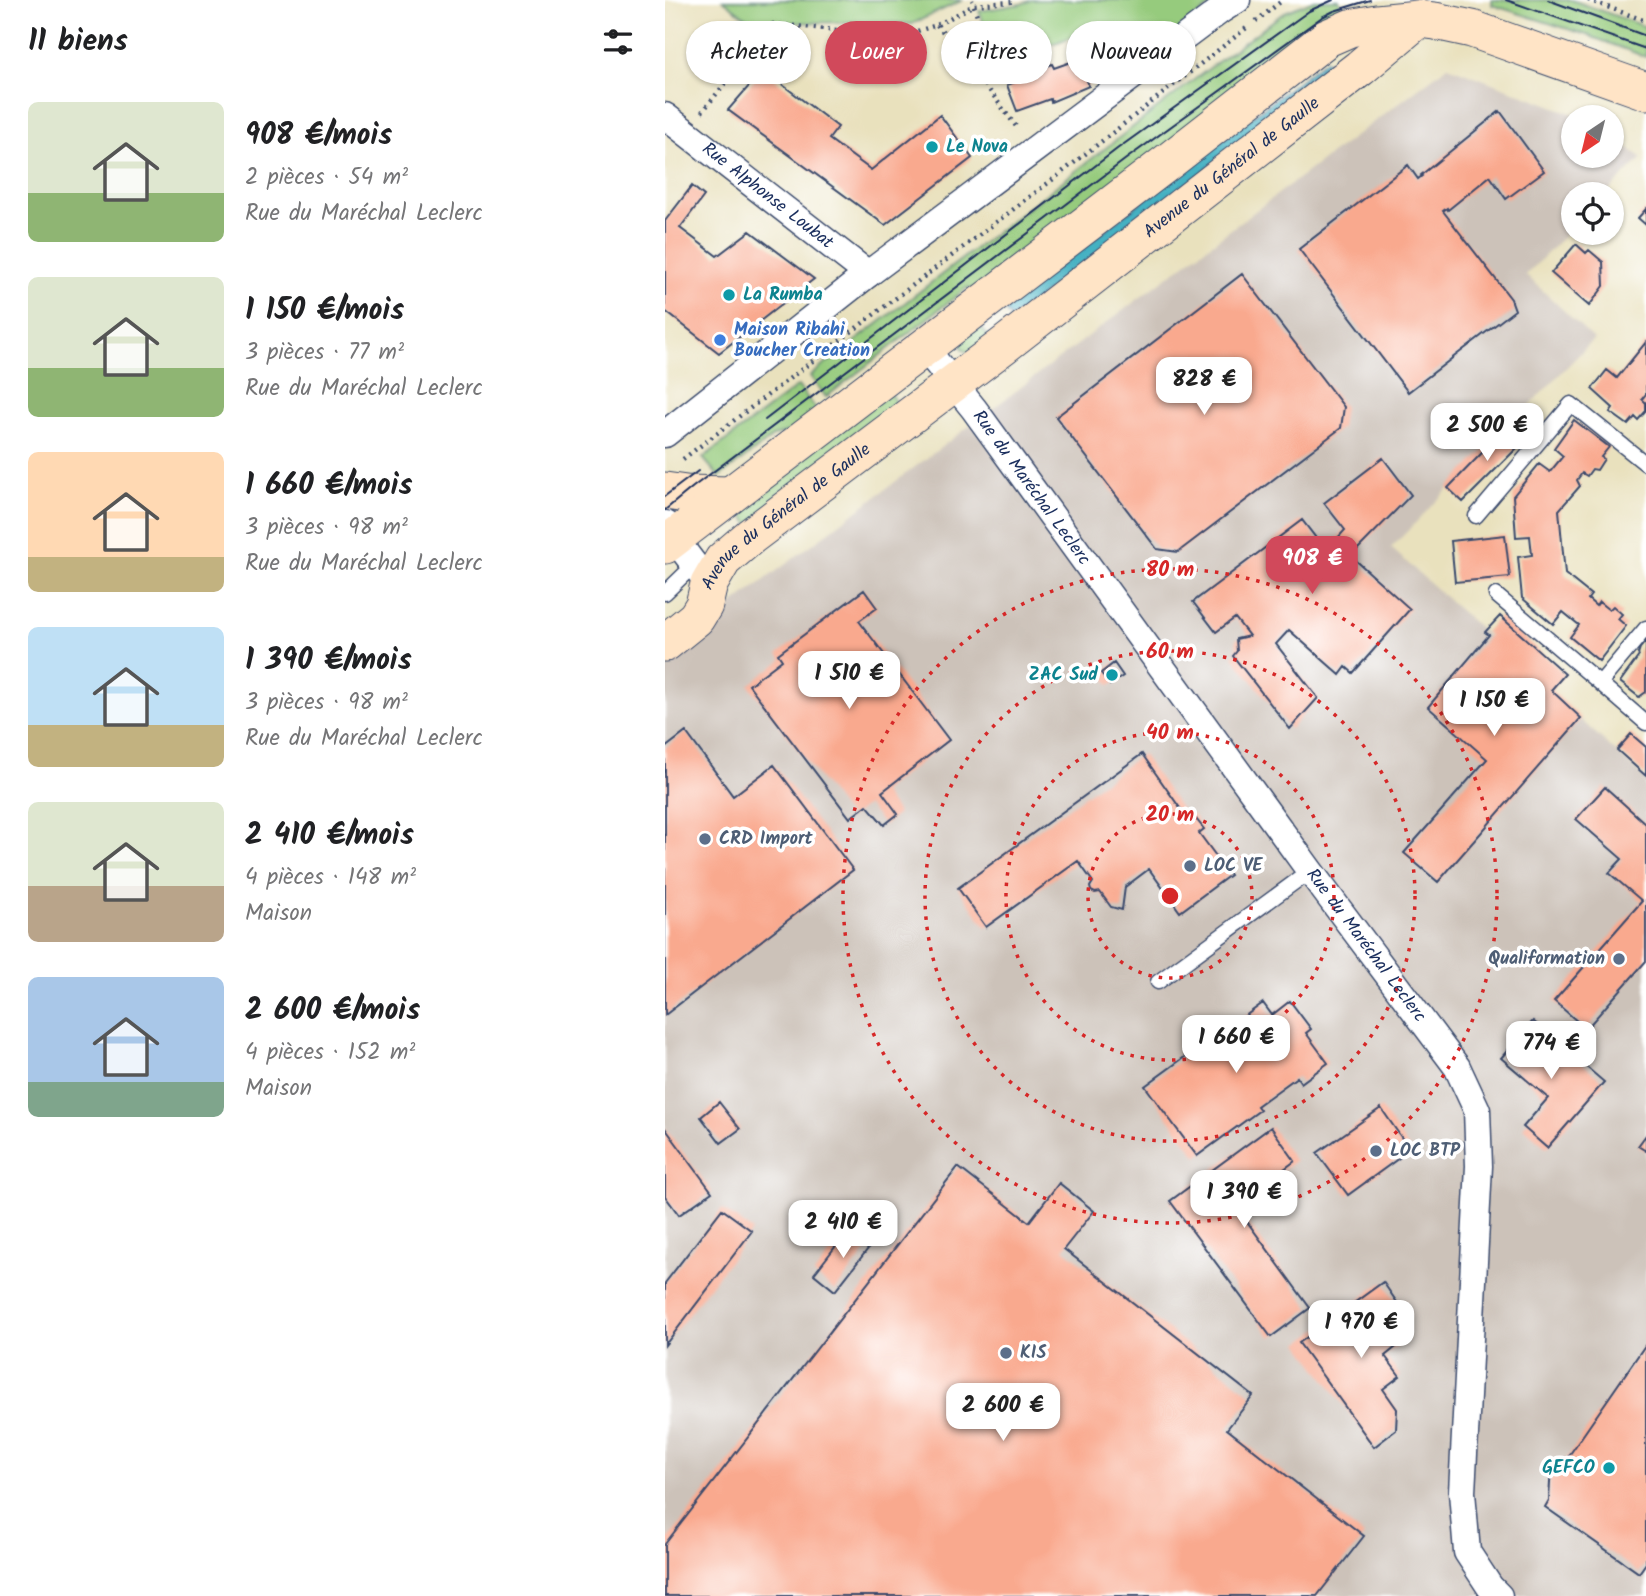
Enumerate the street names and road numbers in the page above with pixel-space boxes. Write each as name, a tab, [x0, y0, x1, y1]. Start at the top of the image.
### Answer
street label: Avenue du Général de Gaulle	[1137, 90, 1326, 246]
street label: Rue Alphonse Loubat	[695, 135, 841, 257]
street label: Rue du Maréchal Leclerc	[965, 404, 1098, 572]
street label: Avenue du Général de Gaulle	[694, 436, 877, 596]
street label: Rue du Maréchal Leclerc	[1298, 862, 1433, 1029]

